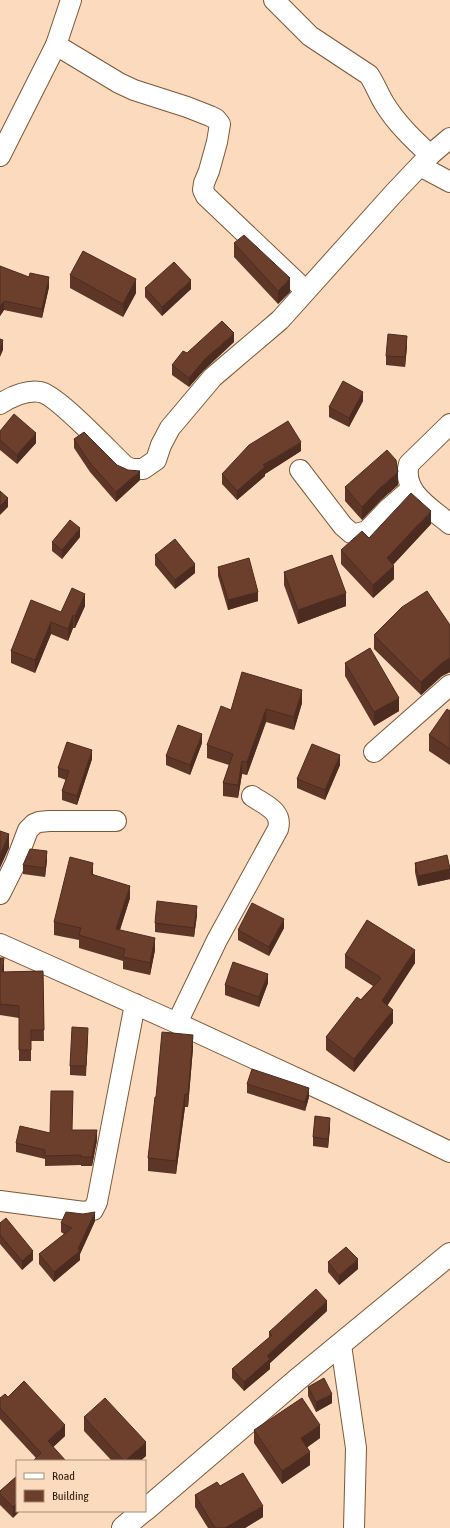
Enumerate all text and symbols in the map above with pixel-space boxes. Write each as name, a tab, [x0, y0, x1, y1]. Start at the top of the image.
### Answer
legend	[16, 1460, 146, 1512]
text: Road	[52, 1469, 75, 1483]
text: Building	[52, 1489, 90, 1503]

